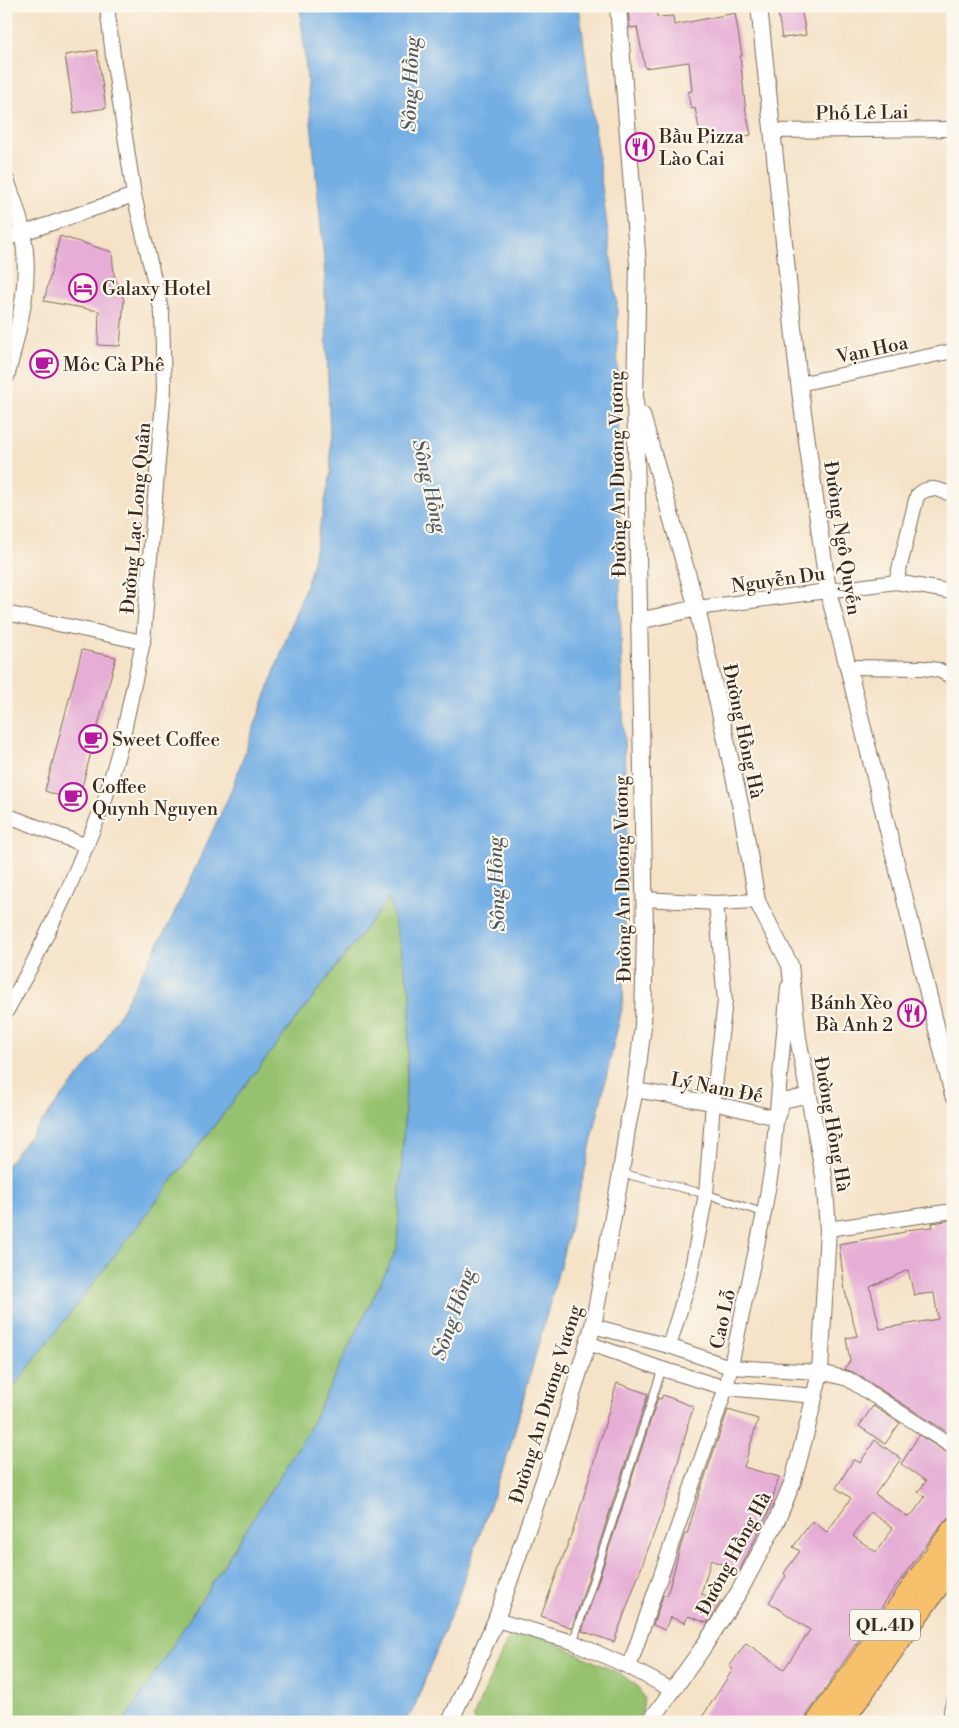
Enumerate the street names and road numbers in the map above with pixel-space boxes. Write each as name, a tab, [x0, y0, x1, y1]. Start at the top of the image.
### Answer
street label: Phố Lê Lai	[815, 100, 909, 126]
street label: Vạn Hoa	[833, 331, 910, 369]
street label: Đường An Dương Vương	[604, 371, 632, 577]
street label: Đường Lạc Long Quân	[116, 421, 156, 615]
street label: Đường Ngô Quyến	[818, 460, 866, 617]
street label: Nguyễn Du	[730, 562, 827, 598]
street label: Đường Hồng Hà	[717, 662, 769, 801]
street label: Đường An Dương Vương	[609, 776, 637, 982]
street label: Đường Hồng Hà	[808, 1055, 856, 1194]
street label: Lý Nam Đế	[669, 1067, 765, 1109]
street label: Cao Lỗ	[705, 1287, 741, 1351]
street label: Đường An Dương Vương	[504, 1302, 588, 1506]
street label: Đường Hồng Hà	[691, 1487, 777, 1620]
road number: QL.4D	[850, 1610, 920, 1640]

